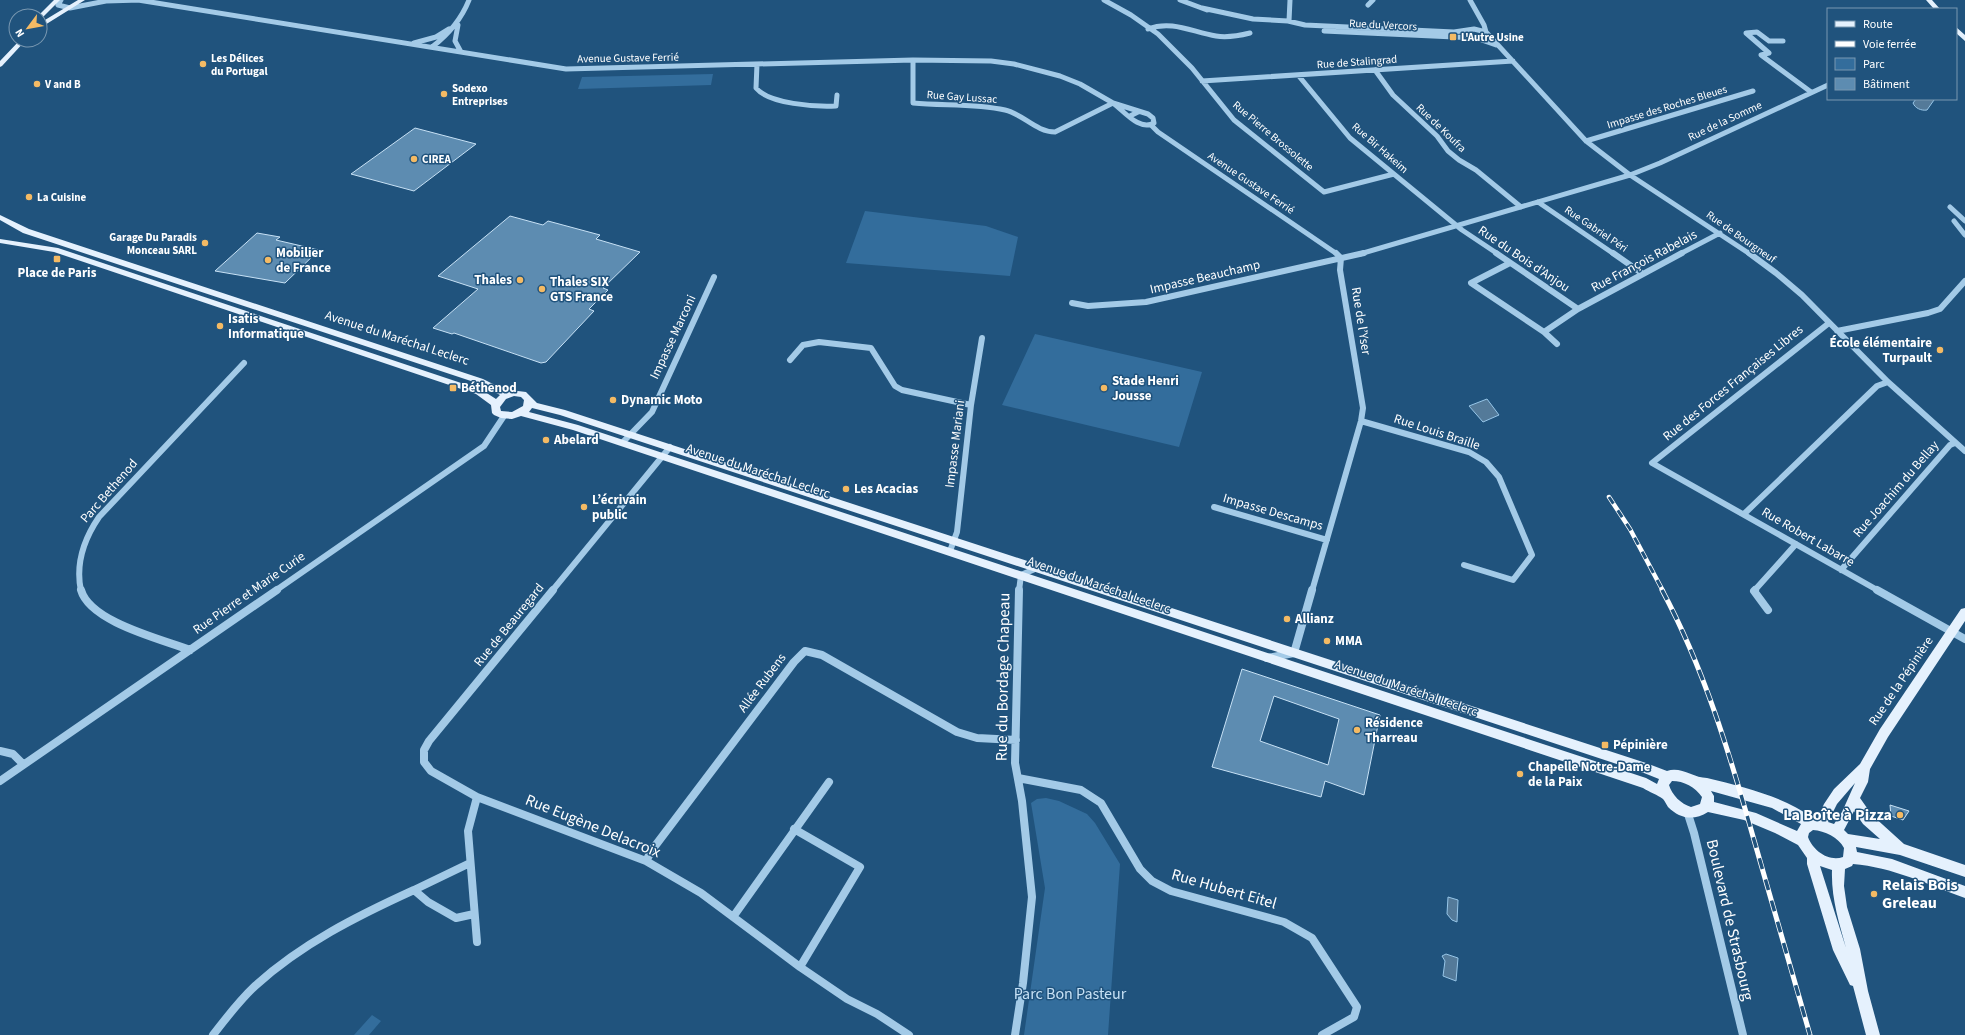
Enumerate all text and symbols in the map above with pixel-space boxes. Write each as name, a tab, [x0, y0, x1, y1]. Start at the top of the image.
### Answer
north arrow	[8, 8, 48, 48]
legend	[1827, 8, 1957, 100]
street label: Rue du Vercors	[1349, 16, 1418, 34]
text: Route	[1863, 16, 1893, 33]
text: N	[12, 26, 28, 40]
place label: L'Autre Usine	[1461, 30, 1524, 45]
marker: L'Autre Usine	[1448, 32, 1458, 42]
text: Voie ferrée	[1863, 36, 1916, 53]
street label: Avenue Gustave Ferrié	[577, 50, 679, 66]
place label: Les Délices du Portugal	[211, 51, 268, 79]
street label: Rue de Stalingrad	[1316, 52, 1398, 72]
text: Parc	[1863, 56, 1885, 73]
marker: Les Délices du Portugal	[198, 59, 208, 69]
text: Bâtiment	[1863, 76, 1909, 93]
place label: V and B	[44, 77, 81, 92]
marker: V and B	[32, 79, 42, 89]
place label: Sodexo Entreprises	[452, 81, 508, 109]
street label: Impasse des Roches Bleues	[1605, 81, 1729, 132]
street label: Rue Gay Lussac	[926, 87, 998, 107]
marker: Sodexo Entreprises	[439, 89, 449, 99]
street label: Rue de la Somme	[1686, 97, 1765, 145]
street label: Rue Pierre Brossolette	[1229, 98, 1317, 175]
street label: Rue de Koufra	[1413, 100, 1469, 156]
street label: Rue Bir Hakeim	[1349, 119, 1411, 177]
street label: Avenue Gustave Ferrié	[1205, 148, 1298, 218]
place label: CIREA	[422, 152, 451, 167]
marker: CIREA	[409, 154, 419, 164]
place label: La Cuisine	[37, 190, 86, 205]
marker: La Cuisine	[24, 192, 34, 202]
street label: Rue Gabriel Péri	[1561, 202, 1631, 256]
street label: Rue de Bourgneuf	[1703, 207, 1780, 267]
street label: Rue du Bois d’Anjou	[1475, 222, 1573, 296]
street label: Rue François Rabelais	[1588, 225, 1701, 297]
place label: Garage Du Paradis Monceau SARL	[109, 230, 197, 258]
marker: Garage Du Paradis Monceau SARL	[200, 238, 210, 248]
place label: Mobilier de France	[276, 244, 331, 277]
marker: Place de Paris	[52, 254, 62, 264]
marker: Mobilier de France	[263, 255, 273, 265]
street label: Impasse Beauchamp	[1148, 256, 1262, 298]
place label: Place de Paris	[18, 264, 97, 282]
place label: Thales	[474, 271, 512, 289]
place label: Thales SIX GTS France	[550, 273, 613, 306]
marker: Thales	[515, 275, 525, 285]
marker: Thales SIX GTS France	[537, 284, 547, 294]
street label: Rue de l’Yser	[1347, 286, 1375, 357]
street label: Impasse Marconi	[646, 292, 700, 382]
street label: Avenue du Maréchal Leclerc	[323, 306, 471, 370]
place label: Isatis Informatique	[228, 310, 304, 343]
street label: Rue des Forces Françaises Libres	[1659, 320, 1807, 445]
marker: Isatis Informatique	[215, 321, 225, 331]
place label: École élémentaire Turpault	[1830, 334, 1932, 367]
marker: École élémentaire Turpault	[1935, 345, 1945, 355]
place label: Stade Henri Jousse	[1112, 372, 1179, 405]
place label: Béthenod	[461, 379, 517, 397]
marker: Béthenod	[448, 383, 458, 393]
marker: Stade Henri Jousse	[1099, 383, 1109, 393]
place label: Dynamic Moto	[621, 391, 702, 409]
marker: Dynamic Moto	[608, 395, 618, 405]
street label: Impasse Mariani	[941, 399, 969, 489]
street label: Rue Louis Braille	[1392, 410, 1482, 454]
place label: Abelard	[553, 431, 599, 449]
marker: Abelard	[541, 435, 551, 445]
street label: Rue Joachim du Bellay	[1849, 437, 1943, 541]
street label: Avenue du Maréchal Leclerc	[684, 439, 832, 503]
street label: Parc Bethenod	[76, 455, 142, 527]
place label: Les Acacias	[854, 480, 918, 498]
marker: Les Acacias	[841, 484, 851, 494]
street label: Impasse Descamps	[1221, 489, 1326, 535]
place label: L’écrivain public	[592, 491, 647, 524]
marker: L’écrivain public	[579, 502, 589, 512]
street label: Rue Robert Labarre	[1758, 503, 1858, 571]
street label: Rue Pierre et Marie Curie	[189, 547, 309, 639]
street label: Avenue du Maréchal Leclerc	[1025, 552, 1173, 618]
street label: Rue de Beauregard	[470, 580, 548, 670]
street label: Rue du Bordage Chapeau	[991, 593, 1015, 761]
place label: Allianz	[1294, 610, 1334, 628]
marker: Allianz	[1282, 614, 1292, 624]
place label: MMA	[1335, 632, 1363, 650]
street label: Rue de la Pépinière	[1865, 633, 1937, 729]
marker: MMA	[1322, 636, 1332, 646]
street label: Allée Rubens	[734, 649, 791, 716]
street label: Avenue du Maréchal Leclerc	[1332, 655, 1480, 721]
place label: Résidence Tharreau	[1365, 714, 1423, 747]
marker: Résidence Tharreau	[1352, 725, 1362, 735]
place label: Pépinière	[1613, 736, 1668, 754]
marker: Pépinière	[1600, 740, 1610, 750]
place label: Chapelle Notre-Dame de la Paix	[1528, 758, 1651, 791]
marker: Chapelle Notre-Dame de la Paix	[1515, 769, 1525, 779]
street label: Rue Eugène Delacroix	[522, 789, 664, 863]
place label: La Boîte à Pizza	[1783, 804, 1892, 826]
marker: La Boîte à Pizza	[1895, 810, 1905, 820]
street label: Boulevard de Strasbourg	[1701, 837, 1759, 1003]
street label: Rue Hubert Eitel	[1169, 863, 1279, 915]
place label: Relais Bois Greleau	[1882, 874, 1958, 914]
marker: Relais Bois Greleau	[1869, 889, 1879, 899]
park label: Parc Bon Pasteur	[1014, 983, 1127, 1005]

